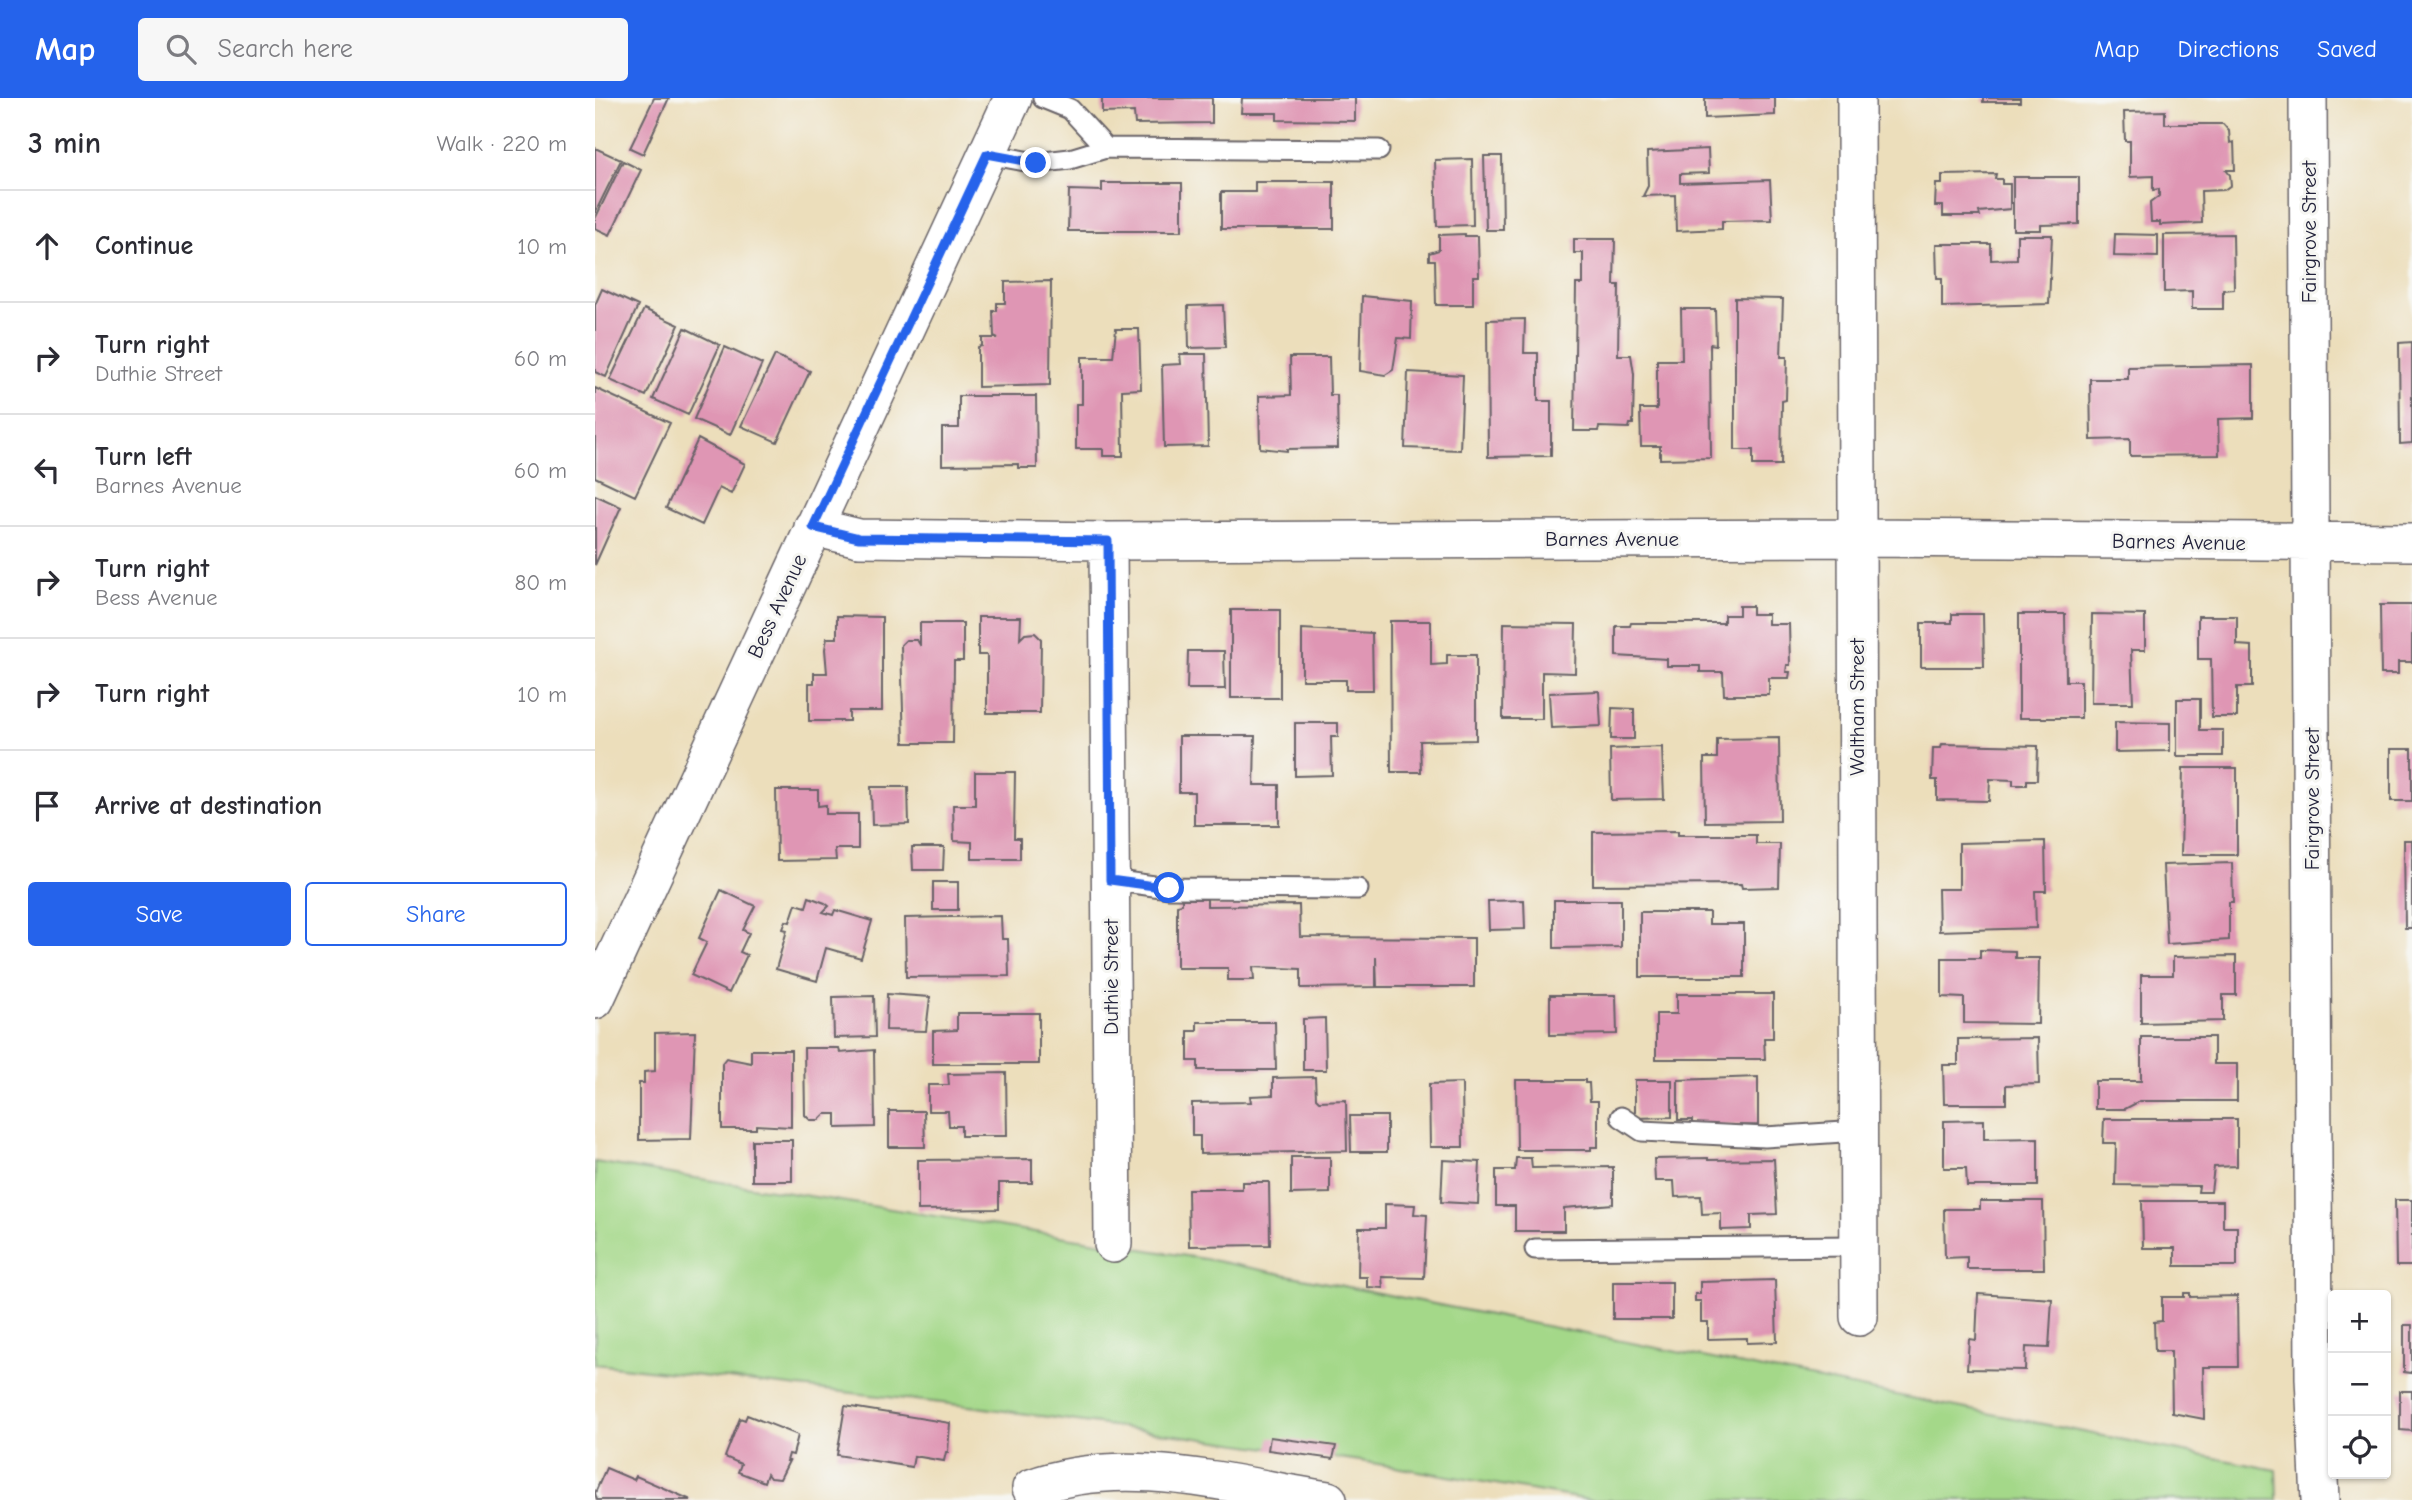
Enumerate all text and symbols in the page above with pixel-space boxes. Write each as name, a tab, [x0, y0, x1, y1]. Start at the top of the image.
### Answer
search box	[138, 18, 628, 81]
text: Map	[35, 30, 96, 68]
icon: search	[162, 30, 200, 68]
text: Search here	[218, 34, 353, 64]
text: Map	[2094, 35, 2140, 63]
text: Directions	[2178, 35, 2279, 63]
text: Saved	[2317, 35, 2377, 63]
text: 3 min	[28, 126, 101, 161]
text: Walk · 220 m	[436, 130, 567, 157]
route end	[1020, 147, 1051, 178]
street label: Fairgrove Street	[2297, 160, 2321, 303]
icon: ahead	[28, 227, 66, 265]
text: Continue	[95, 231, 193, 261]
text: 10 m	[517, 233, 567, 260]
text: Turn right	[95, 330, 209, 360]
icon: right	[28, 339, 66, 377]
text: 60 m	[514, 345, 567, 372]
text: Duthie Street	[95, 360, 222, 387]
text: Turn left	[95, 442, 192, 472]
icon: left	[28, 451, 66, 489]
text: 60 m	[514, 457, 567, 484]
text: Barnes Avenue	[95, 472, 242, 499]
street label: Barnes Avenue	[1545, 527, 1679, 551]
street label: Barnes Avenue	[2112, 529, 2246, 555]
street label: Bess Avenue	[742, 550, 812, 662]
text: Turn right	[95, 554, 209, 584]
icon: right	[28, 563, 66, 601]
text: 80 m	[514, 569, 567, 596]
text: Bess Avenue	[95, 584, 218, 611]
street label: Waltham Street	[1845, 637, 1869, 776]
icon: right	[28, 675, 66, 713]
text: Turn right	[95, 679, 209, 709]
text: 10 m	[517, 681, 567, 708]
street label: Fairgrove Street	[2300, 727, 2324, 870]
icon: arrive	[28, 787, 66, 825]
text: Arrive at destination	[95, 791, 322, 821]
route start	[1153, 872, 1184, 903]
button: Save	[28, 882, 291, 946]
button: Share	[305, 882, 567, 946]
street label: Duthie Street	[1099, 918, 1123, 1035]
map controls	[2328, 1290, 2391, 1479]
button: +	[2328, 1290, 2391, 1353]
button: −	[2328, 1353, 2391, 1416]
button: locate	[2328, 1416, 2391, 1479]

